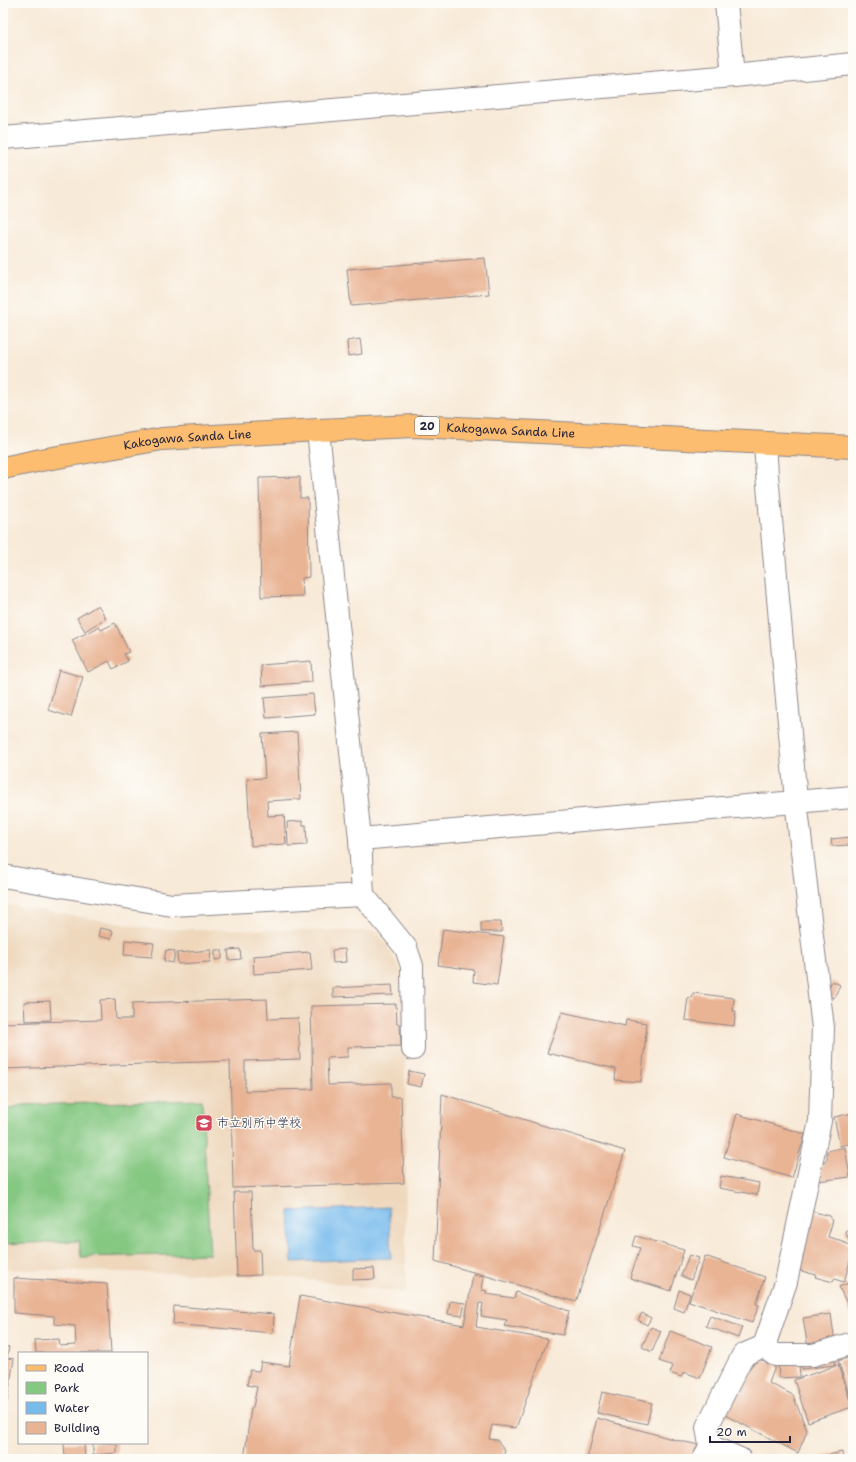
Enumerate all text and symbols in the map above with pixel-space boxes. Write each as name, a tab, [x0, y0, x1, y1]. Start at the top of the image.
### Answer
road number: 20	[415, 417, 439, 435]
street label: Kakogawa Sanda Line	[446, 420, 576, 442]
street label: Kakogawa Sanda Line	[122, 426, 252, 454]
school or university icon: 市立別所中学校	[194, 1113, 214, 1133]
place label: 市立別所中学校	[217, 1115, 301, 1131]
legend	[18, 1352, 148, 1444]
text: Road	[54, 1360, 85, 1376]
text: Park	[54, 1380, 80, 1396]
text: Water	[54, 1400, 90, 1416]
scale bar	[710, 1418, 790, 1444]
text: Building	[54, 1420, 100, 1436]
text: 20 m	[716, 1424, 747, 1440]

